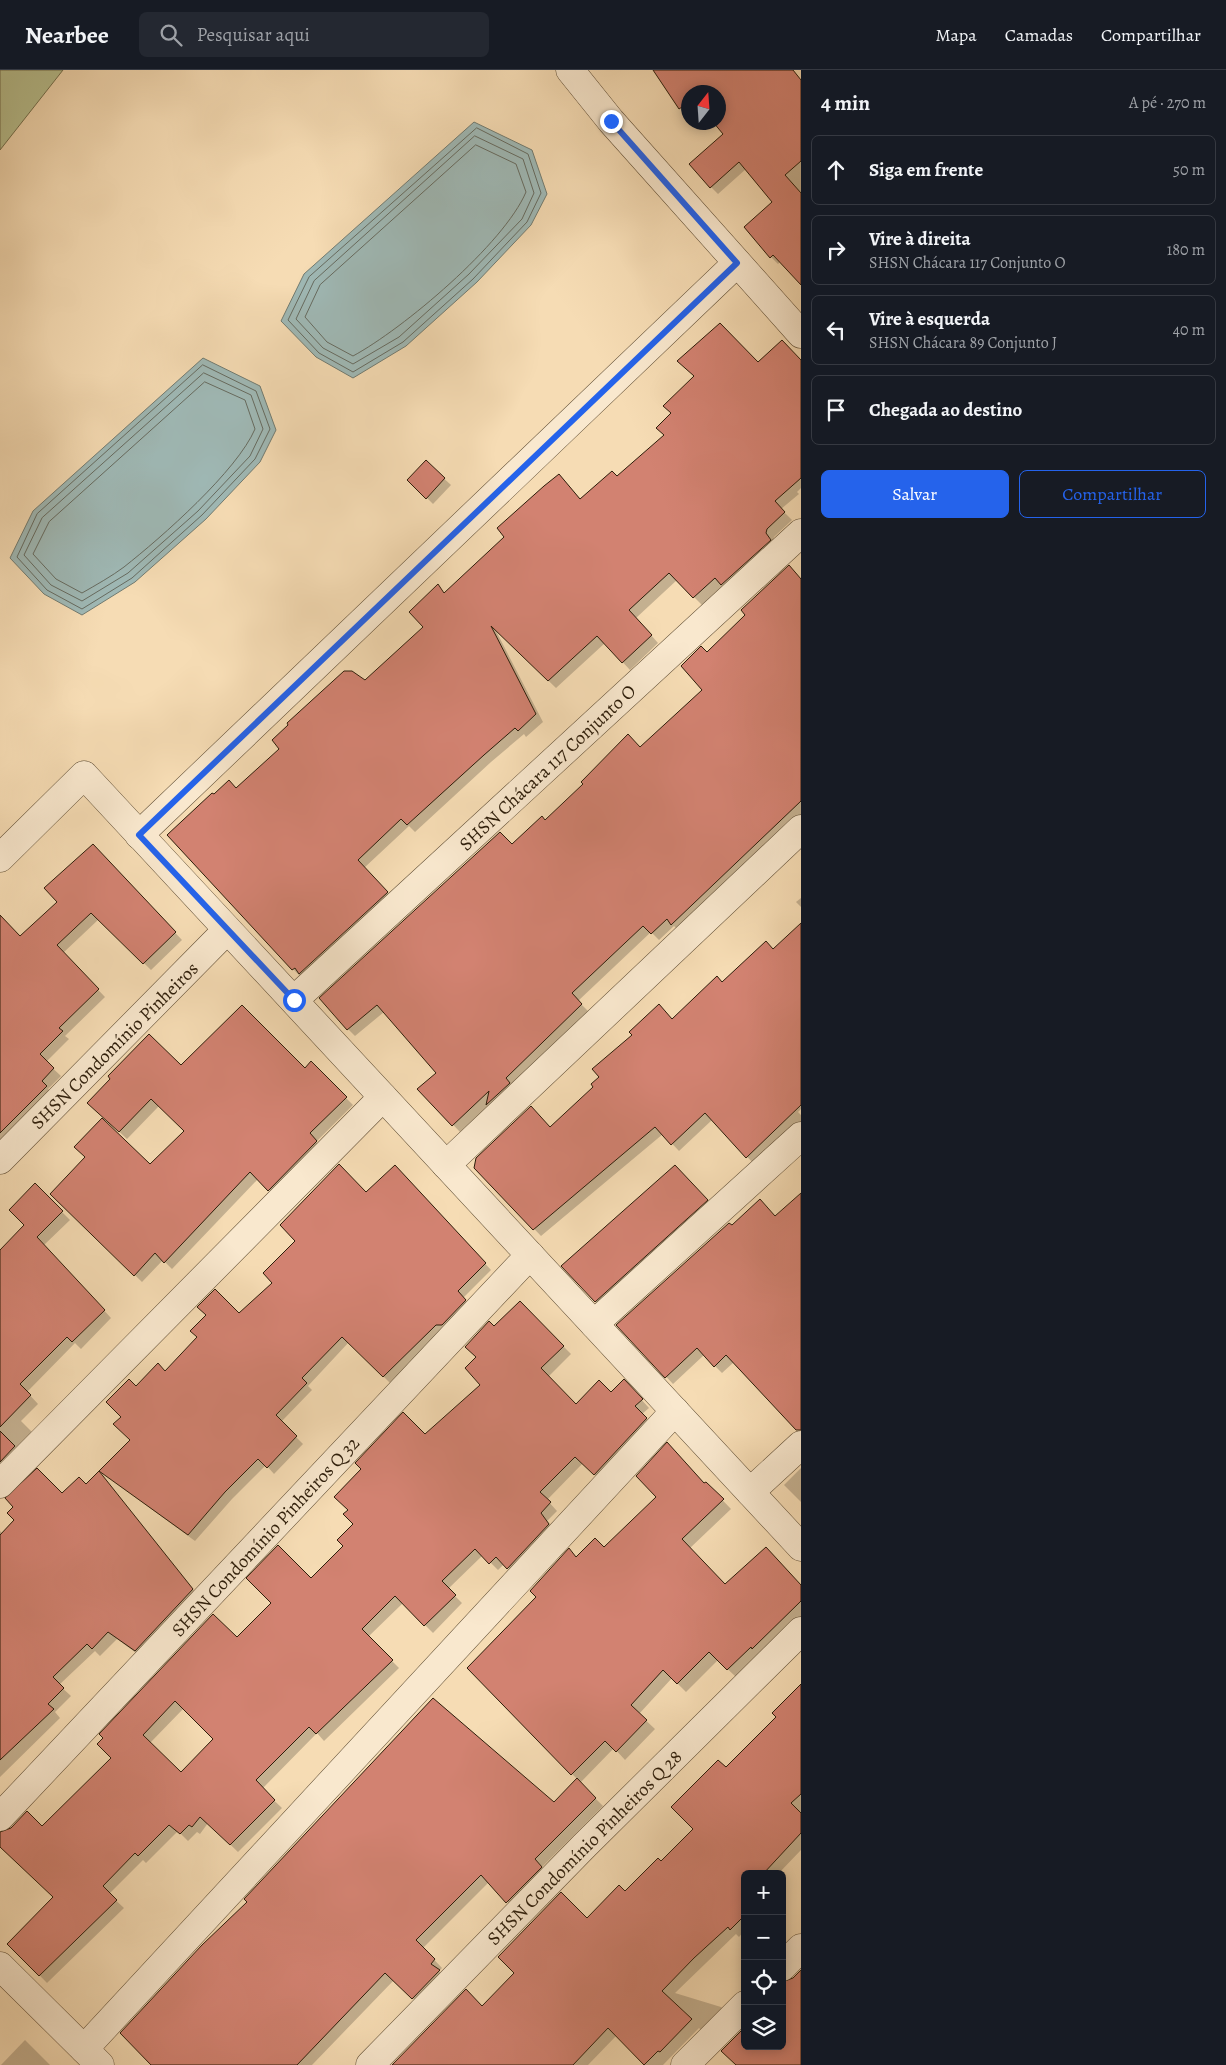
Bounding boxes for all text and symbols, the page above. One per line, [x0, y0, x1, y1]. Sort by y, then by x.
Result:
search box [139, 12, 489, 57]
text: Nearbee [25, 19, 109, 51]
icon: search [157, 21, 185, 49]
text: Pesquisar aqui [197, 22, 310, 48]
text: Mapa [935, 23, 977, 47]
text: Camadas [1005, 23, 1073, 47]
text: Compartilhar [1101, 23, 1201, 47]
north arrow [681, 85, 726, 130]
text: 4 min [821, 89, 870, 117]
text: A pé · 270 m [1129, 92, 1206, 114]
route end [600, 110, 623, 133]
icon: ahead [822, 156, 850, 184]
text: Siga em frente [869, 157, 983, 183]
text: 50 m [1173, 159, 1205, 181]
text: Vire à direita [869, 226, 971, 252]
icon: right [822, 236, 850, 264]
text: 180 m [1167, 239, 1205, 261]
text: SHSN Chácara 117 Conjunto O [869, 252, 1066, 274]
text: Vire à esquerda [869, 306, 990, 332]
icon: left [822, 316, 850, 344]
text: 40 m [1173, 319, 1205, 341]
text: SHSN Chácara 89 Conjunto J [869, 332, 1057, 354]
icon: arrive [822, 396, 850, 424]
text: Chegada ao destino [869, 397, 1022, 423]
button: Salvar [821, 470, 1009, 518]
button: Compartilhar [1019, 470, 1206, 518]
street label: SHSN Chácara 117 Conjunto O [453, 679, 642, 857]
street label: SHSN Condomínio Pinheiros [25, 956, 204, 1135]
route start [283, 989, 306, 1012]
street label: SHSN Condomínio Pinheiros Q 32 [166, 1431, 366, 1642]
street label: SHSN Condomínio Pinheiros Q 28 [481, 1744, 688, 1951]
map controls [741, 1870, 786, 2050]
button: + [741, 1870, 786, 1915]
button: − [741, 1915, 786, 1960]
button: locate [741, 1960, 786, 2005]
button: layers [741, 2005, 786, 2050]

